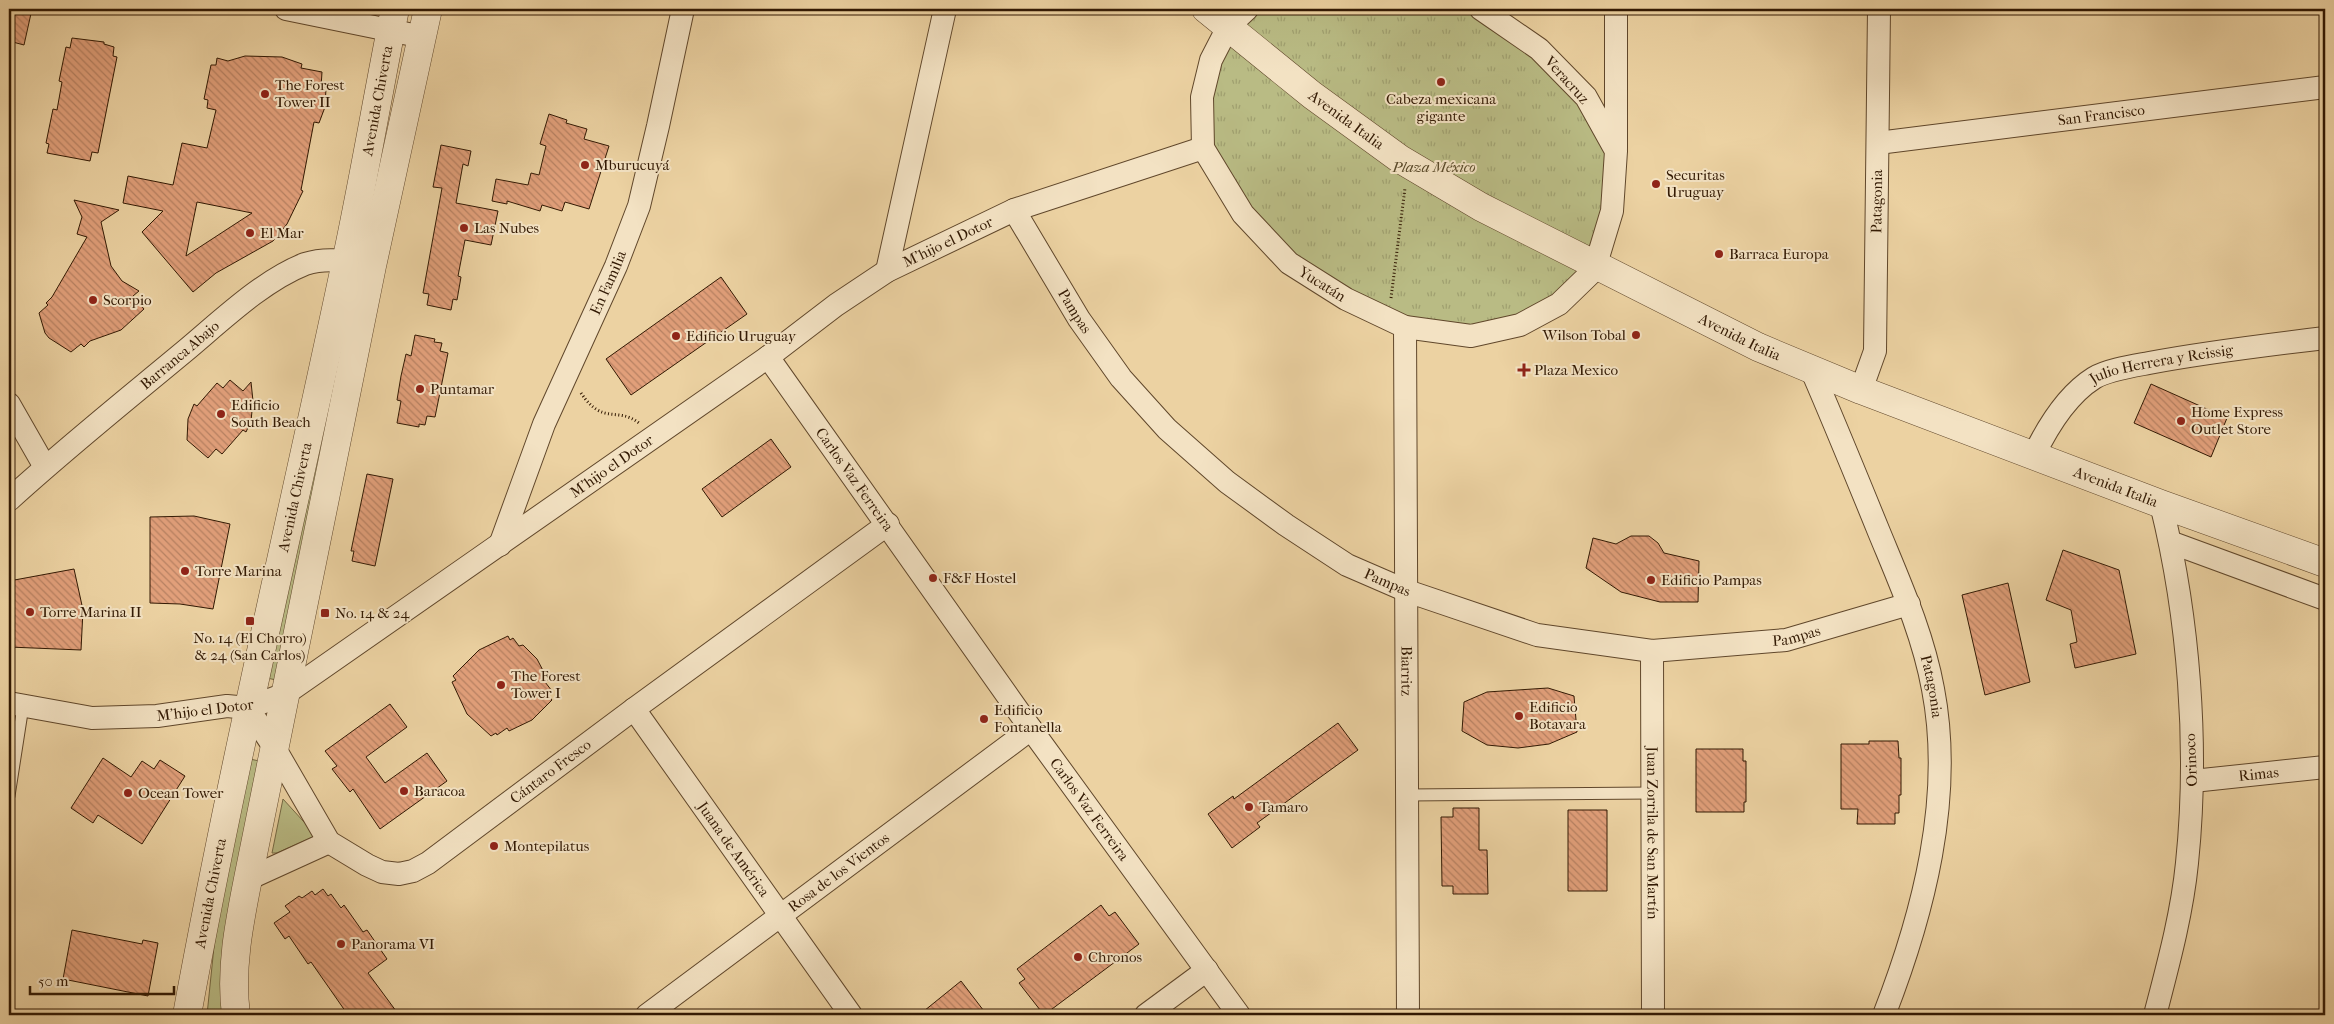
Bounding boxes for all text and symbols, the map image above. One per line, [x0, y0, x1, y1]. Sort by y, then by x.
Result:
street label: Avenida Chiverta [358, 43, 397, 158]
street label: Veracruz [1540, 52, 1593, 108]
place label: The Forest Tower II [275, 76, 345, 111]
marker: Cabeza mexicana gigante [1435, 76, 1447, 88]
street label: Avenida Italia [1304, 86, 1388, 154]
marker: The Forest Tower II [259, 88, 271, 100]
place label: Cabeza mexicana gigante [1386, 90, 1497, 125]
street label: San Francisco [2057, 101, 2146, 129]
place label: Mburucuyá [595, 156, 671, 174]
park label: Plaza México [1391, 158, 1476, 176]
marker: Mburucuyá [579, 159, 591, 171]
place label: Securitas Uruguay [1666, 166, 1725, 201]
street label: Patagonia [1867, 168, 1886, 233]
marker: Securitas Uruguay [1650, 178, 1662, 190]
street label: M'hijo el Dotor [900, 212, 996, 271]
place label: Las Nubes [474, 219, 540, 237]
marker: Las Nubes [458, 222, 470, 234]
place label: El Mar [260, 224, 304, 242]
marker: El Mar [244, 227, 256, 239]
place label: Barraca Europa [1729, 245, 1830, 263]
street label: En Familia [586, 247, 630, 318]
marker: Barraca Europa [1713, 248, 1725, 260]
street label: Yucatán [1294, 262, 1349, 306]
street label: Pampas [1054, 286, 1096, 337]
place label: Scorpio [103, 291, 152, 309]
marker: Scorpio [87, 294, 99, 306]
street label: Avenida Italia [1695, 309, 1784, 365]
street label: Barranca Abajo [137, 316, 223, 393]
place label: Wilson Tobal [1542, 326, 1626, 344]
place label: Edificio Uruguay [686, 327, 797, 345]
marker: Wilson Tobal [1630, 329, 1642, 341]
marker: Edificio Uruguay [670, 330, 682, 342]
street label: Julio Herrera y Reissig [2085, 340, 2235, 388]
place label: Plaza Mexico [1534, 361, 1619, 379]
marker: Plaza Mexico [1518, 364, 1530, 376]
place label: Puntamar [430, 380, 495, 398]
marker: Puntamar [414, 383, 426, 395]
place label: Edificio South Beach [231, 396, 311, 431]
place label: Home Express Outlet Store [2191, 403, 2284, 438]
marker: Edificio South Beach [215, 408, 227, 420]
marker: Home Express Outlet Store [2175, 415, 2187, 427]
street label: Carlos Vaz Ferreira [812, 424, 898, 536]
street label: M'hijo el Dotor [566, 430, 657, 501]
street label: Avenida Chiverta [274, 440, 316, 555]
street label: Avenida Italia [2070, 462, 2162, 511]
place label: Torre Marina [195, 562, 283, 580]
street label: Pampas [1361, 564, 1413, 601]
marker: Torre Marina [179, 565, 191, 577]
place label: F&F Hostel [943, 569, 1016, 587]
place label: Edificio Pampas [1661, 571, 1762, 589]
marker: F&F Hostel [927, 572, 939, 584]
marker: Edificio Pampas [1645, 574, 1657, 586]
place label: Torre Marina II [40, 603, 142, 621]
place label: No. 14 & 24 [335, 604, 410, 622]
marker: Torre Marina II [24, 606, 36, 618]
marker: No. 14 & 24 [319, 607, 331, 619]
marker: No. 14 (El Chorro) & 24 (San Carlos) [244, 615, 256, 627]
street label: Pampas [1772, 621, 1823, 650]
place label: No. 14 (El Chorro) & 24 (San Carlos) [193, 629, 307, 664]
street label: Biarritz [1397, 646, 1416, 697]
street label: Patagonia [1917, 653, 1946, 720]
place label: The Forest Tower I [511, 667, 581, 702]
marker: The Forest Tower I [495, 679, 507, 691]
street label: M'hijo el Dotor [155, 695, 255, 725]
place label: Edificio Botavara [1529, 698, 1587, 733]
place label: Edificio Fontanella [994, 701, 1063, 736]
marker: Edificio Botavara [1513, 710, 1525, 722]
marker: Edificio Fontanella [978, 713, 990, 725]
street label: Orinoco [2181, 733, 2201, 787]
street label: Cántaro Fresco [506, 735, 595, 808]
street label: Juan Zorrila de San Martín [1643, 745, 1662, 920]
street label: Carlos Vaz Ferreira [1046, 755, 1133, 865]
street label: Rimas [2238, 763, 2280, 785]
place label: Baracoa [414, 782, 466, 800]
place label: Ocean Tower [138, 784, 224, 802]
marker: Baracoa [398, 785, 410, 797]
marker: Ocean Tower [122, 787, 134, 799]
street label: Juana de América [693, 797, 774, 901]
place label: Tamaro [1259, 798, 1308, 816]
marker: Tamaro [1243, 801, 1255, 813]
street label: Rosa de los Vientos [784, 828, 893, 916]
street label: Avenida Chiverta [191, 836, 230, 951]
place label: Montepilatus [504, 837, 590, 855]
marker: Montepilatus [488, 840, 500, 852]
place label: Panorama VI [351, 935, 435, 953]
marker: Panorama VI [335, 938, 347, 950]
place label: Chronos [1088, 948, 1143, 966]
marker: Chronos [1072, 951, 1084, 963]
scale bar [30, 964, 174, 996]
text: 50 m [38, 972, 69, 990]

